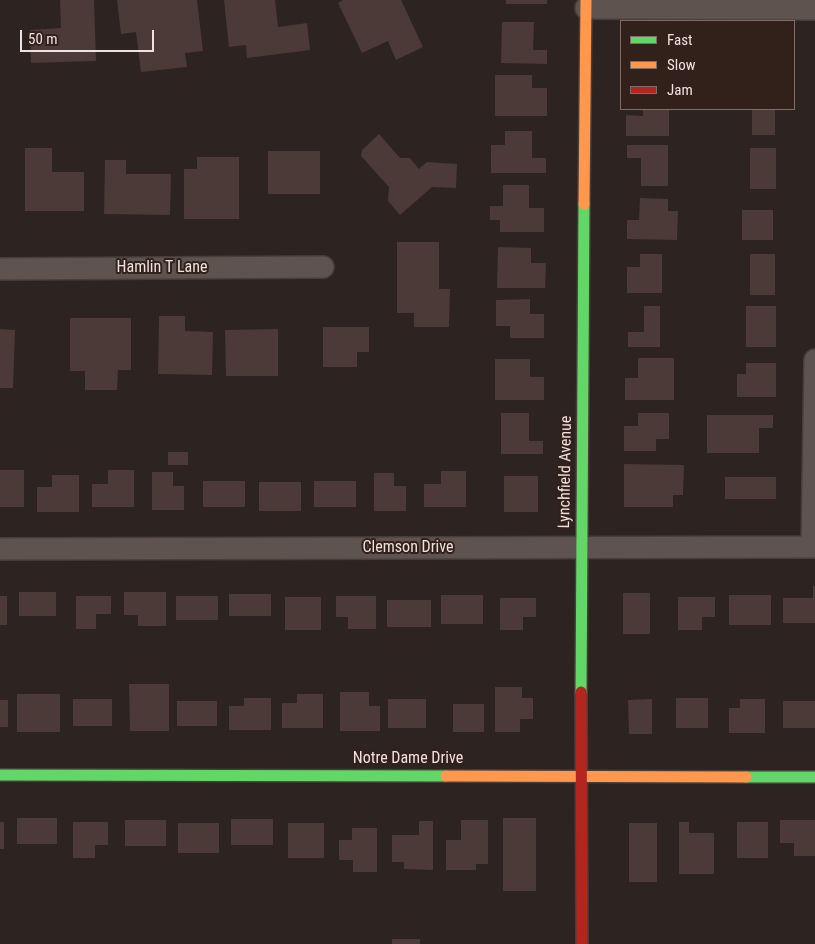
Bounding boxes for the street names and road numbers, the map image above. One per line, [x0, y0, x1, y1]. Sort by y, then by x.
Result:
street label: Hamlin T Lane [117, 258, 207, 278]
street label: Lynchfield Avenue [555, 415, 577, 529]
street label: Clemson Drive [363, 538, 453, 558]
street label: Notre Dame Drive [353, 749, 463, 769]

